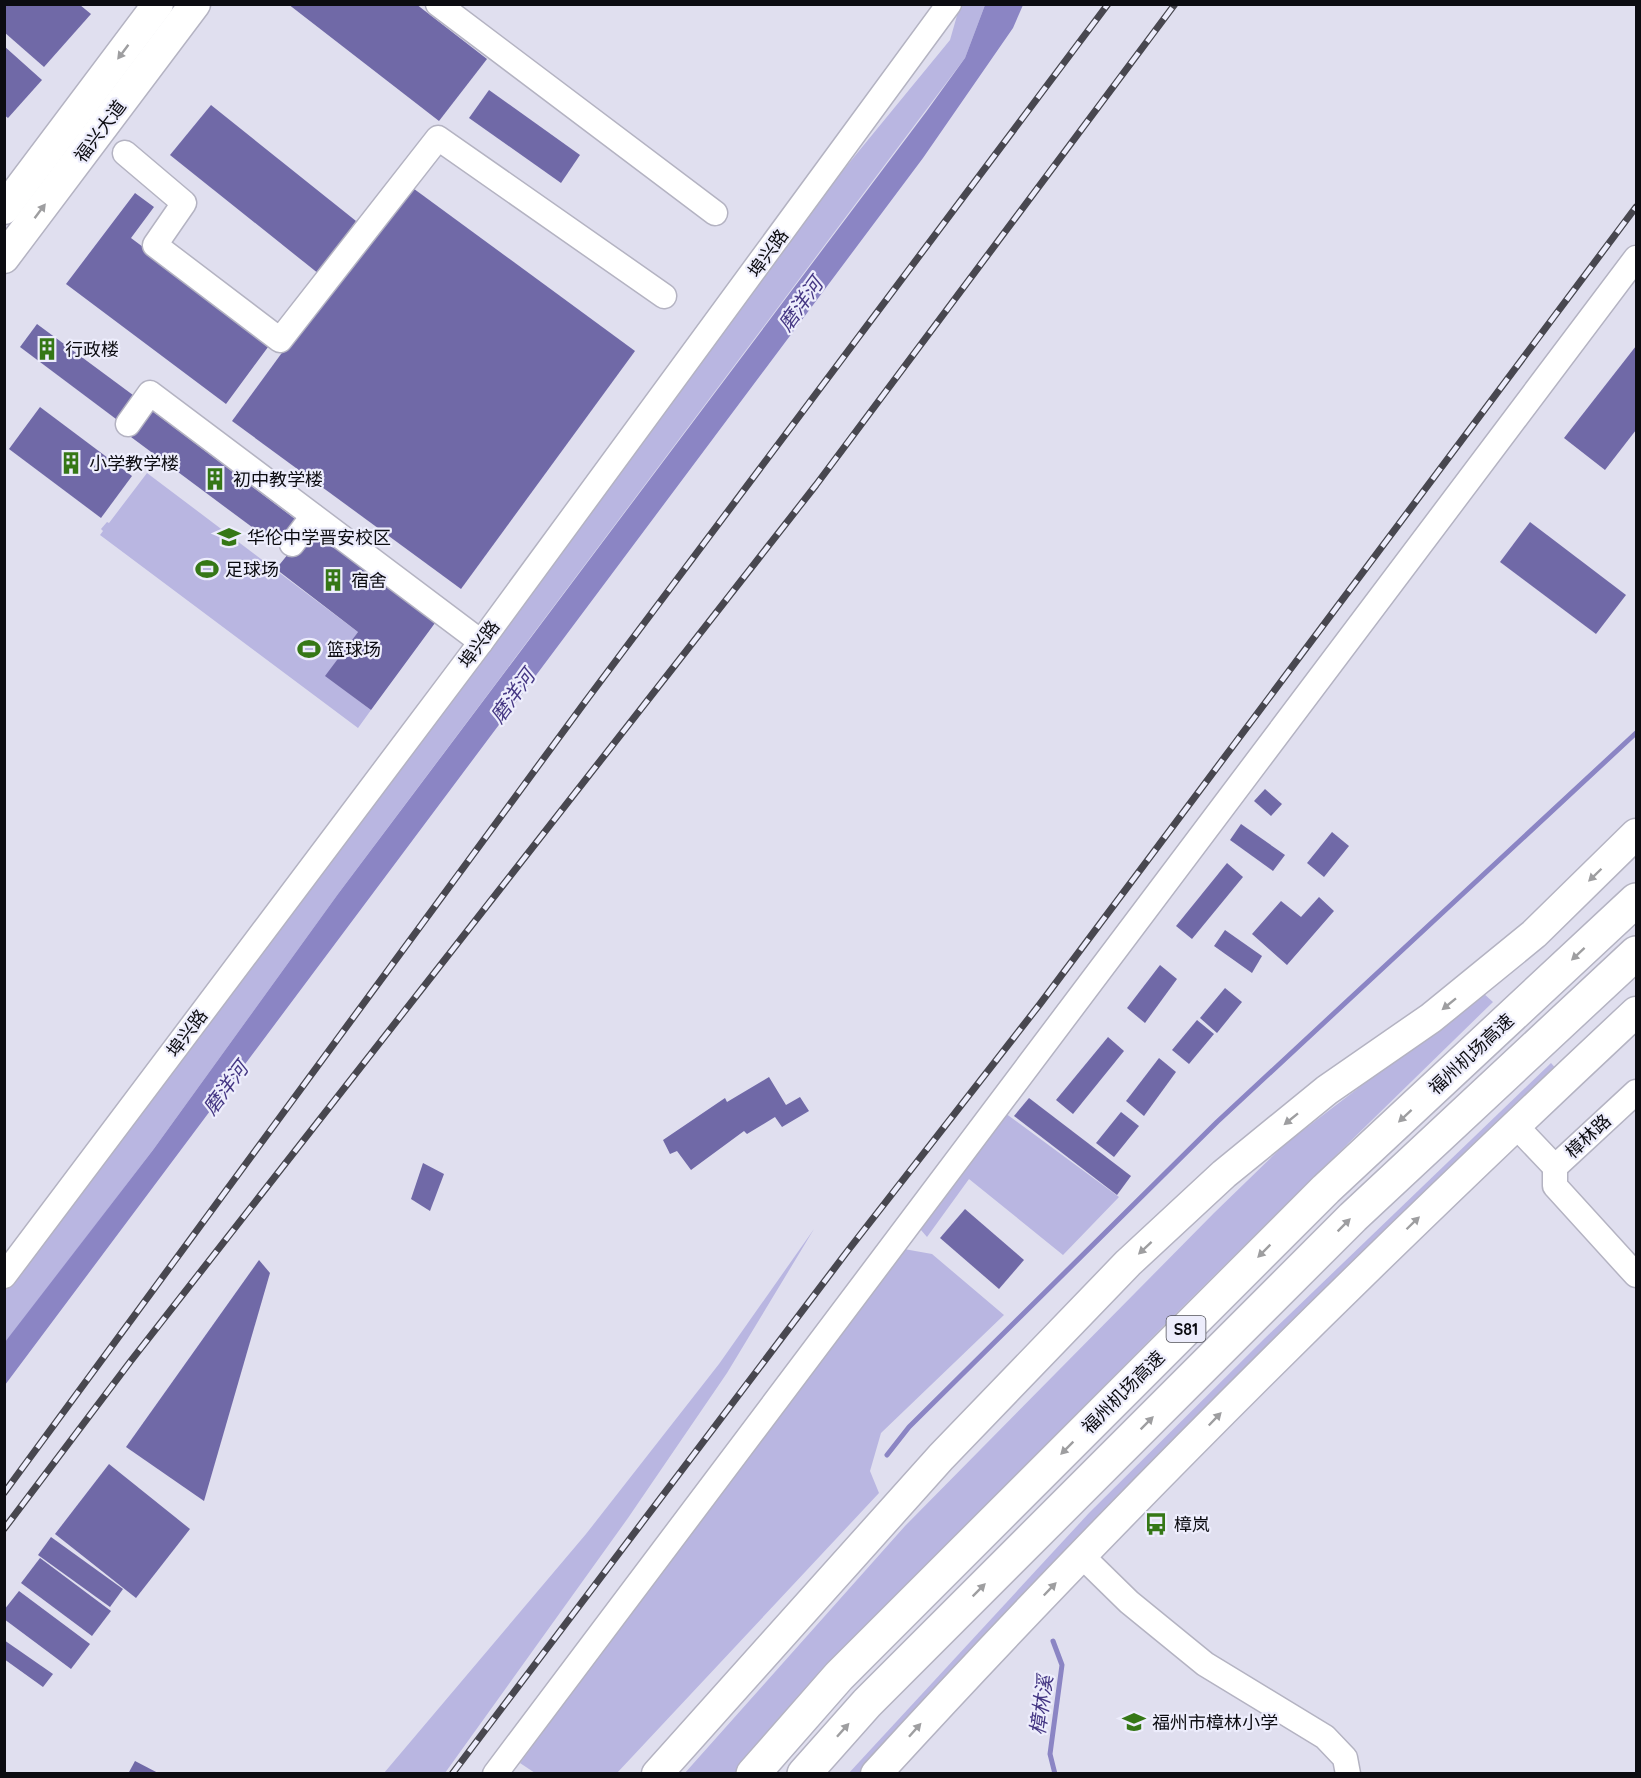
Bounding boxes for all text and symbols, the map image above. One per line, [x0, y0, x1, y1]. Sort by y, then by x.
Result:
one-way arrow [117, 43, 129, 59]
street label: 福兴大道 [69, 95, 131, 167]
one-way arrow [33, 203, 45, 218]
street label: 埠兴路 [743, 224, 793, 282]
water label: 磨洋河 [772, 269, 830, 336]
building icon: 行政楼 [34, 336, 60, 362]
place label: 行政楼 [65, 338, 119, 361]
building icon: 小学教学楼 [58, 450, 84, 476]
place label: 小学教学楼 [89, 452, 179, 475]
building icon: 初中教学楼 [202, 466, 228, 492]
place label: 初中教学楼 [233, 468, 323, 491]
school or university icon: 华伦中学晋安校区 [216, 524, 242, 550]
place label: 华伦中学晋安校区 [247, 526, 391, 549]
sports icon: 足球场 [194, 556, 220, 582]
place label: 足球场 [225, 558, 279, 581]
building icon: 宿舍 [320, 567, 346, 593]
place label: 宿舍 [351, 569, 387, 592]
street label: 埠兴路 [454, 616, 504, 672]
sports icon: 篮球场 [296, 636, 322, 662]
place label: 篮球场 [327, 638, 381, 661]
water label: 磨洋河 [484, 661, 542, 728]
one-way arrow [1587, 868, 1602, 882]
one-way arrow [1572, 947, 1586, 961]
one-way arrow [1442, 997, 1457, 1010]
street label: 埠兴路 [162, 1005, 212, 1061]
street label: 福州机场高速 [1424, 1009, 1518, 1099]
water label: 磨洋河 [197, 1053, 255, 1119]
one-way arrow [1397, 1109, 1412, 1123]
street label: 樟林路 [1560, 1109, 1616, 1163]
one-way arrow [1284, 1112, 1299, 1125]
one-way arrow [1406, 1216, 1421, 1230]
one-way arrow [1337, 1218, 1351, 1233]
one-way arrow [1138, 1240, 1152, 1254]
one-way arrow [1258, 1243, 1272, 1257]
road number: S81 [1166, 1316, 1206, 1342]
street label: 福州机场高速 [1077, 1346, 1169, 1438]
one-way arrow [1208, 1412, 1222, 1427]
one-way arrow [1139, 1416, 1153, 1430]
one-way arrow [1060, 1441, 1074, 1456]
bus stop icon: 樟岚 [1143, 1511, 1169, 1537]
place label: 樟岚 [1174, 1513, 1210, 1536]
one-way arrow [1043, 1582, 1057, 1597]
one-way arrow [972, 1584, 986, 1598]
water label: 樟林溪 [1024, 1672, 1058, 1736]
school or university icon: 福州市樟林小学 [1121, 1709, 1147, 1735]
place label: 福州市樟林小学 [1152, 1711, 1278, 1734]
one-way arrow [836, 1723, 849, 1738]
one-way arrow [908, 1723, 922, 1738]

